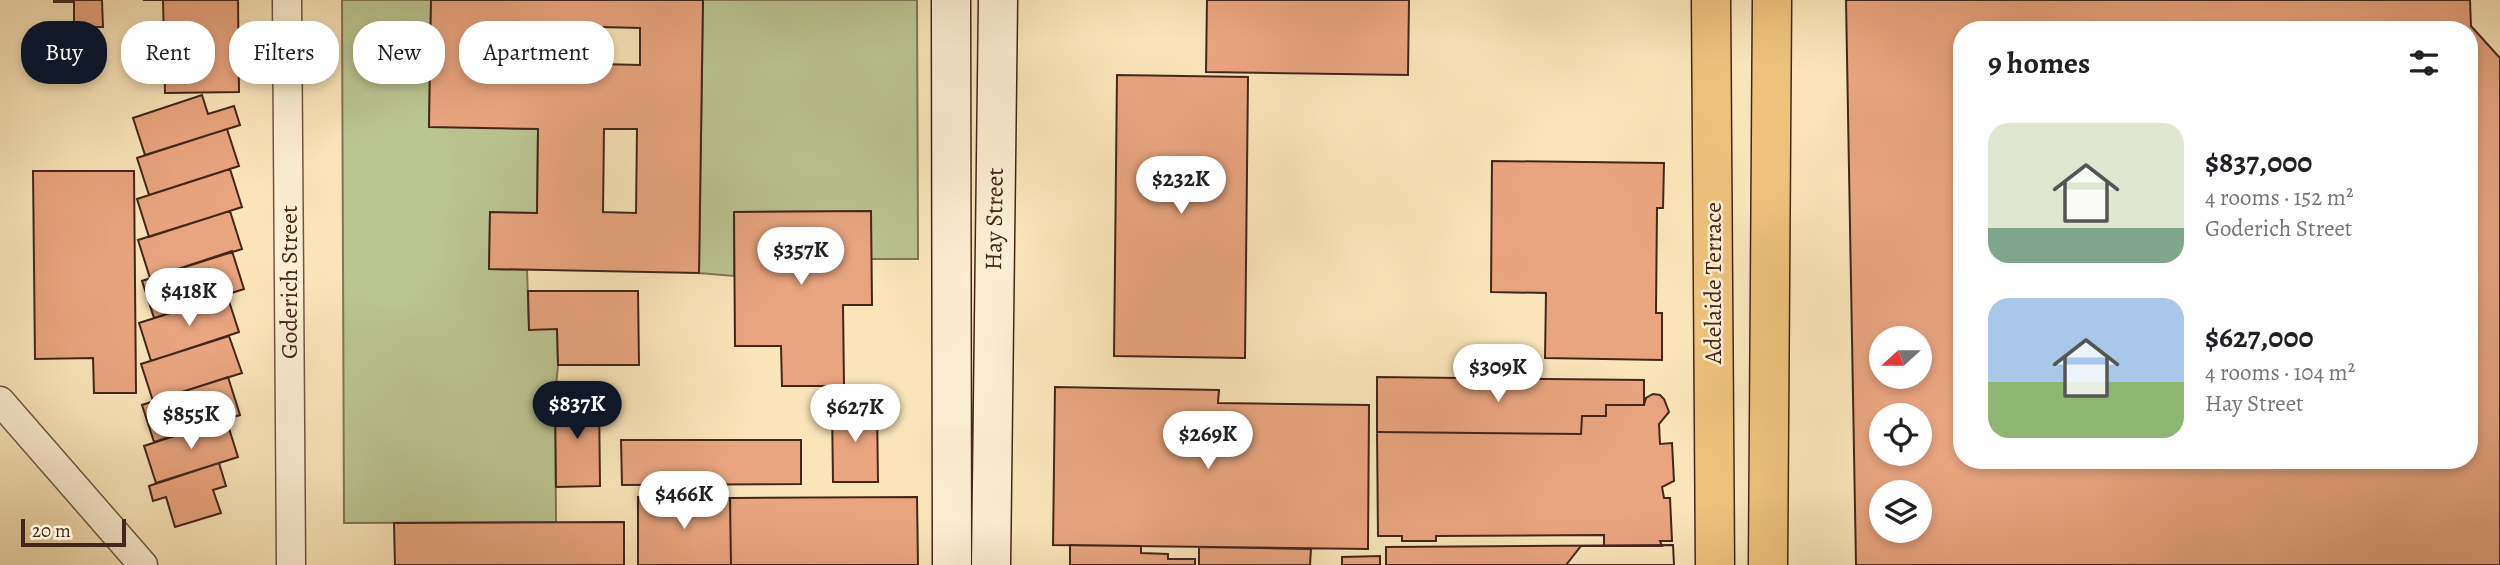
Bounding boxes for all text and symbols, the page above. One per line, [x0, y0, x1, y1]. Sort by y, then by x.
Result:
chip: Buy [21, 21, 107, 84]
chip: Rent [121, 21, 215, 84]
chip: Filters [229, 21, 339, 84]
chip: New [353, 21, 445, 84]
chip: Apartment [459, 21, 614, 84]
text: 9 homes [1988, 43, 2090, 83]
icon: filters [2405, 44, 2443, 82]
text: $837,000 [2205, 142, 2312, 182]
icon: home [2044, 151, 2128, 235]
pin: $232K [1132, 156, 1230, 216]
text: $232K [1152, 163, 1210, 194]
street label: Hay Street [977, 167, 1011, 271]
text: 4 rooms · 152 m² [2205, 182, 2353, 213]
street label: Adelaide Terrace [1697, 202, 1729, 365]
street label: Goderich Street [273, 205, 305, 359]
text: Goderich Street [2205, 213, 2352, 244]
pin: $357K [752, 228, 850, 287]
text: $357K [773, 234, 829, 265]
pin: $418K [140, 268, 238, 328]
text: $418K [161, 275, 217, 306]
text: $627,000 [2205, 317, 2314, 357]
north arrow [1869, 326, 1932, 388]
map controls [1869, 326, 1932, 543]
icon: home [2044, 326, 2128, 410]
pin: $309K [1449, 344, 1547, 404]
text: $309K [1469, 351, 1527, 382]
text: 4 rooms · 104 m² [2205, 357, 2355, 388]
pin: $837K [528, 382, 626, 441]
pin: $627K [806, 384, 904, 444]
text: $837K [549, 388, 605, 419]
text: Hay Street [2205, 388, 2304, 419]
text: $627K [826, 391, 884, 422]
pin: $855K [142, 392, 240, 451]
text: $855K [163, 398, 219, 429]
button: locate [1869, 403, 1932, 466]
pin: $269K [1159, 412, 1257, 471]
text: $269K [1179, 418, 1237, 449]
pin: $466K [635, 472, 733, 531]
text: $466K [655, 478, 713, 509]
button: layers [1869, 480, 1932, 543]
scale bar [21, 516, 126, 548]
text: 20 m [32, 518, 71, 544]

